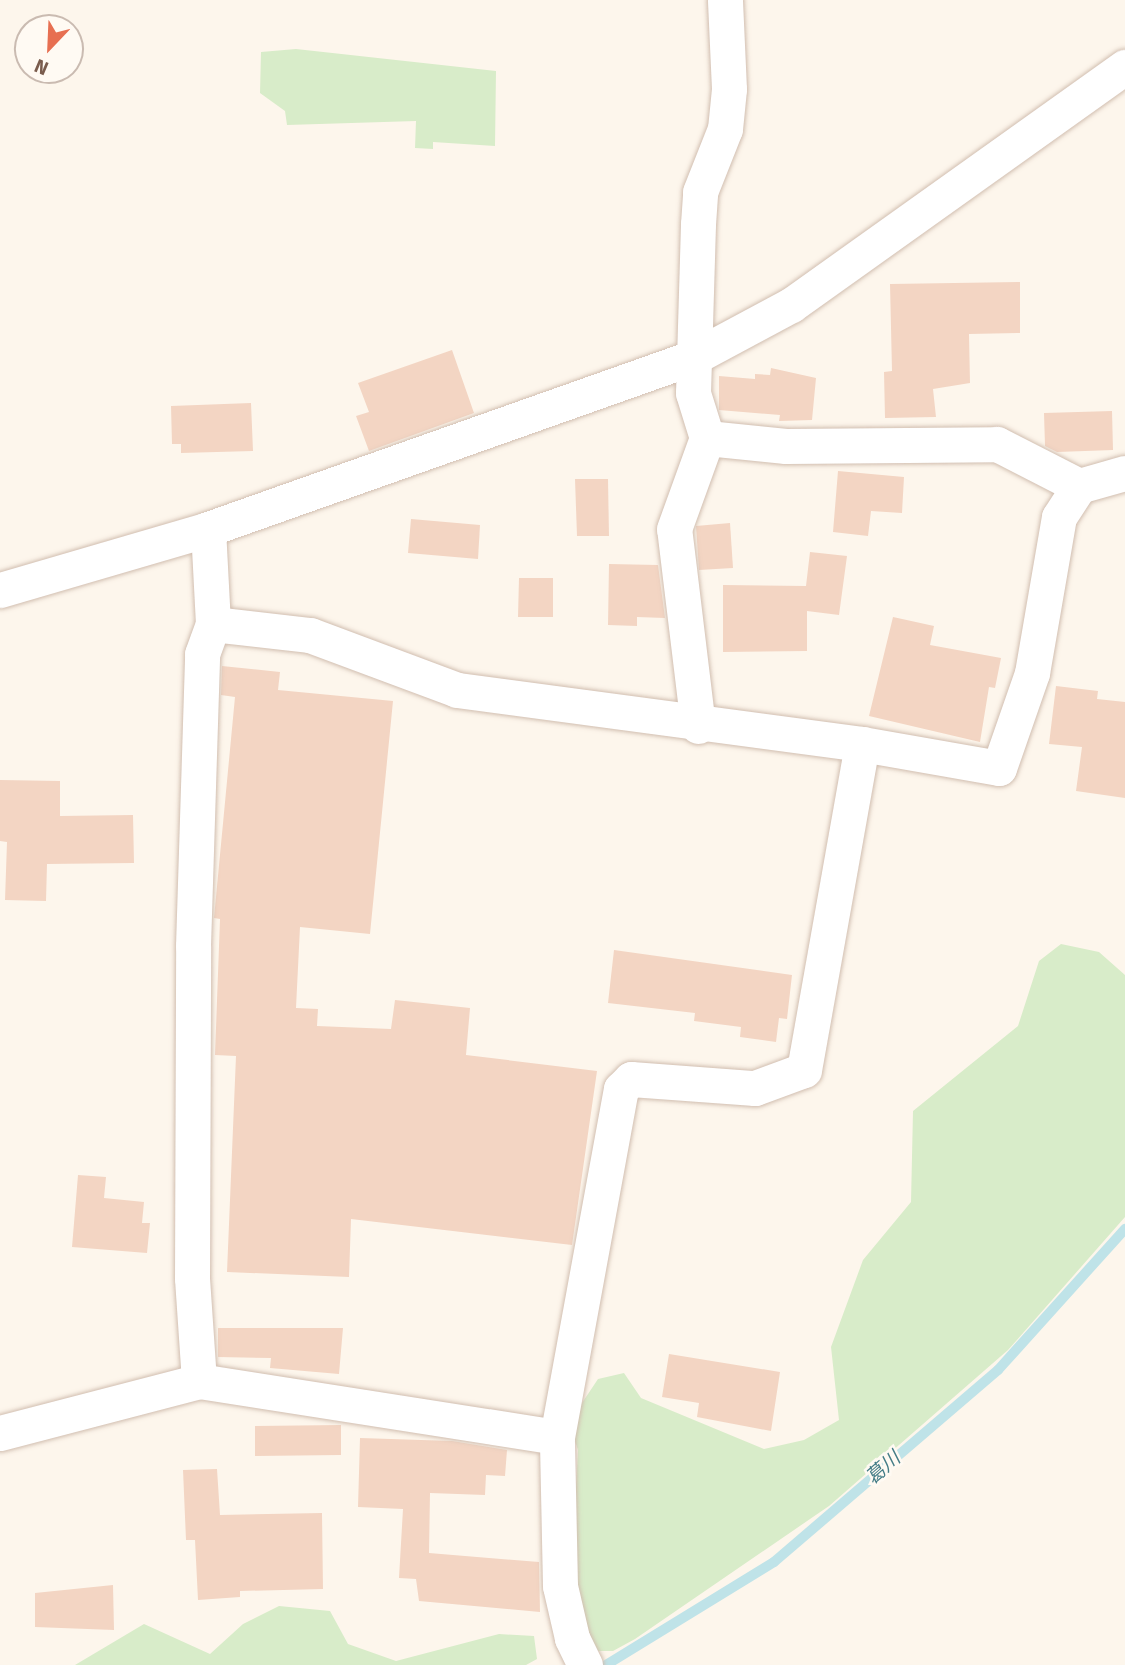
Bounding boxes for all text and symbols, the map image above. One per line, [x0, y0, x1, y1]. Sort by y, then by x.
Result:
north arrow [14, 14, 84, 84]
text: N [31, 54, 52, 80]
water label: 葛川 [861, 1447, 905, 1489]

